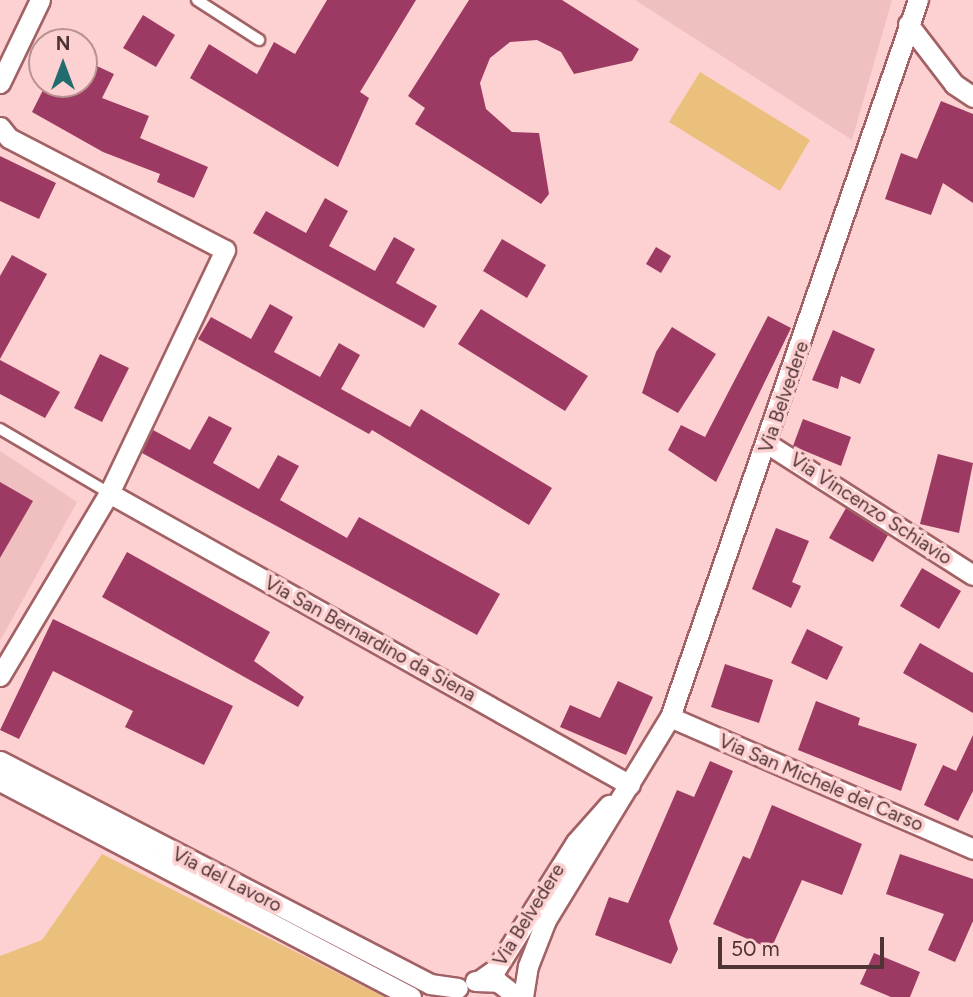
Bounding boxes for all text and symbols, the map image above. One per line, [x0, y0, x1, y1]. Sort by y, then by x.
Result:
north arrow [28, 28, 98, 98]
text: N [56, 32, 70, 55]
street label: Via Belvedere [754, 338, 814, 456]
street label: Via Vincenzo Schiavio [786, 448, 956, 570]
street label: Via San Bernardino da Siena [260, 571, 480, 707]
street label: Via San Michele del Carso [715, 730, 927, 836]
street label: Via del Lavoro [168, 843, 286, 917]
street label: Via Belvedere [488, 860, 570, 970]
scale bar [721, 923, 887, 967]
text: 50 m [731, 936, 780, 961]

